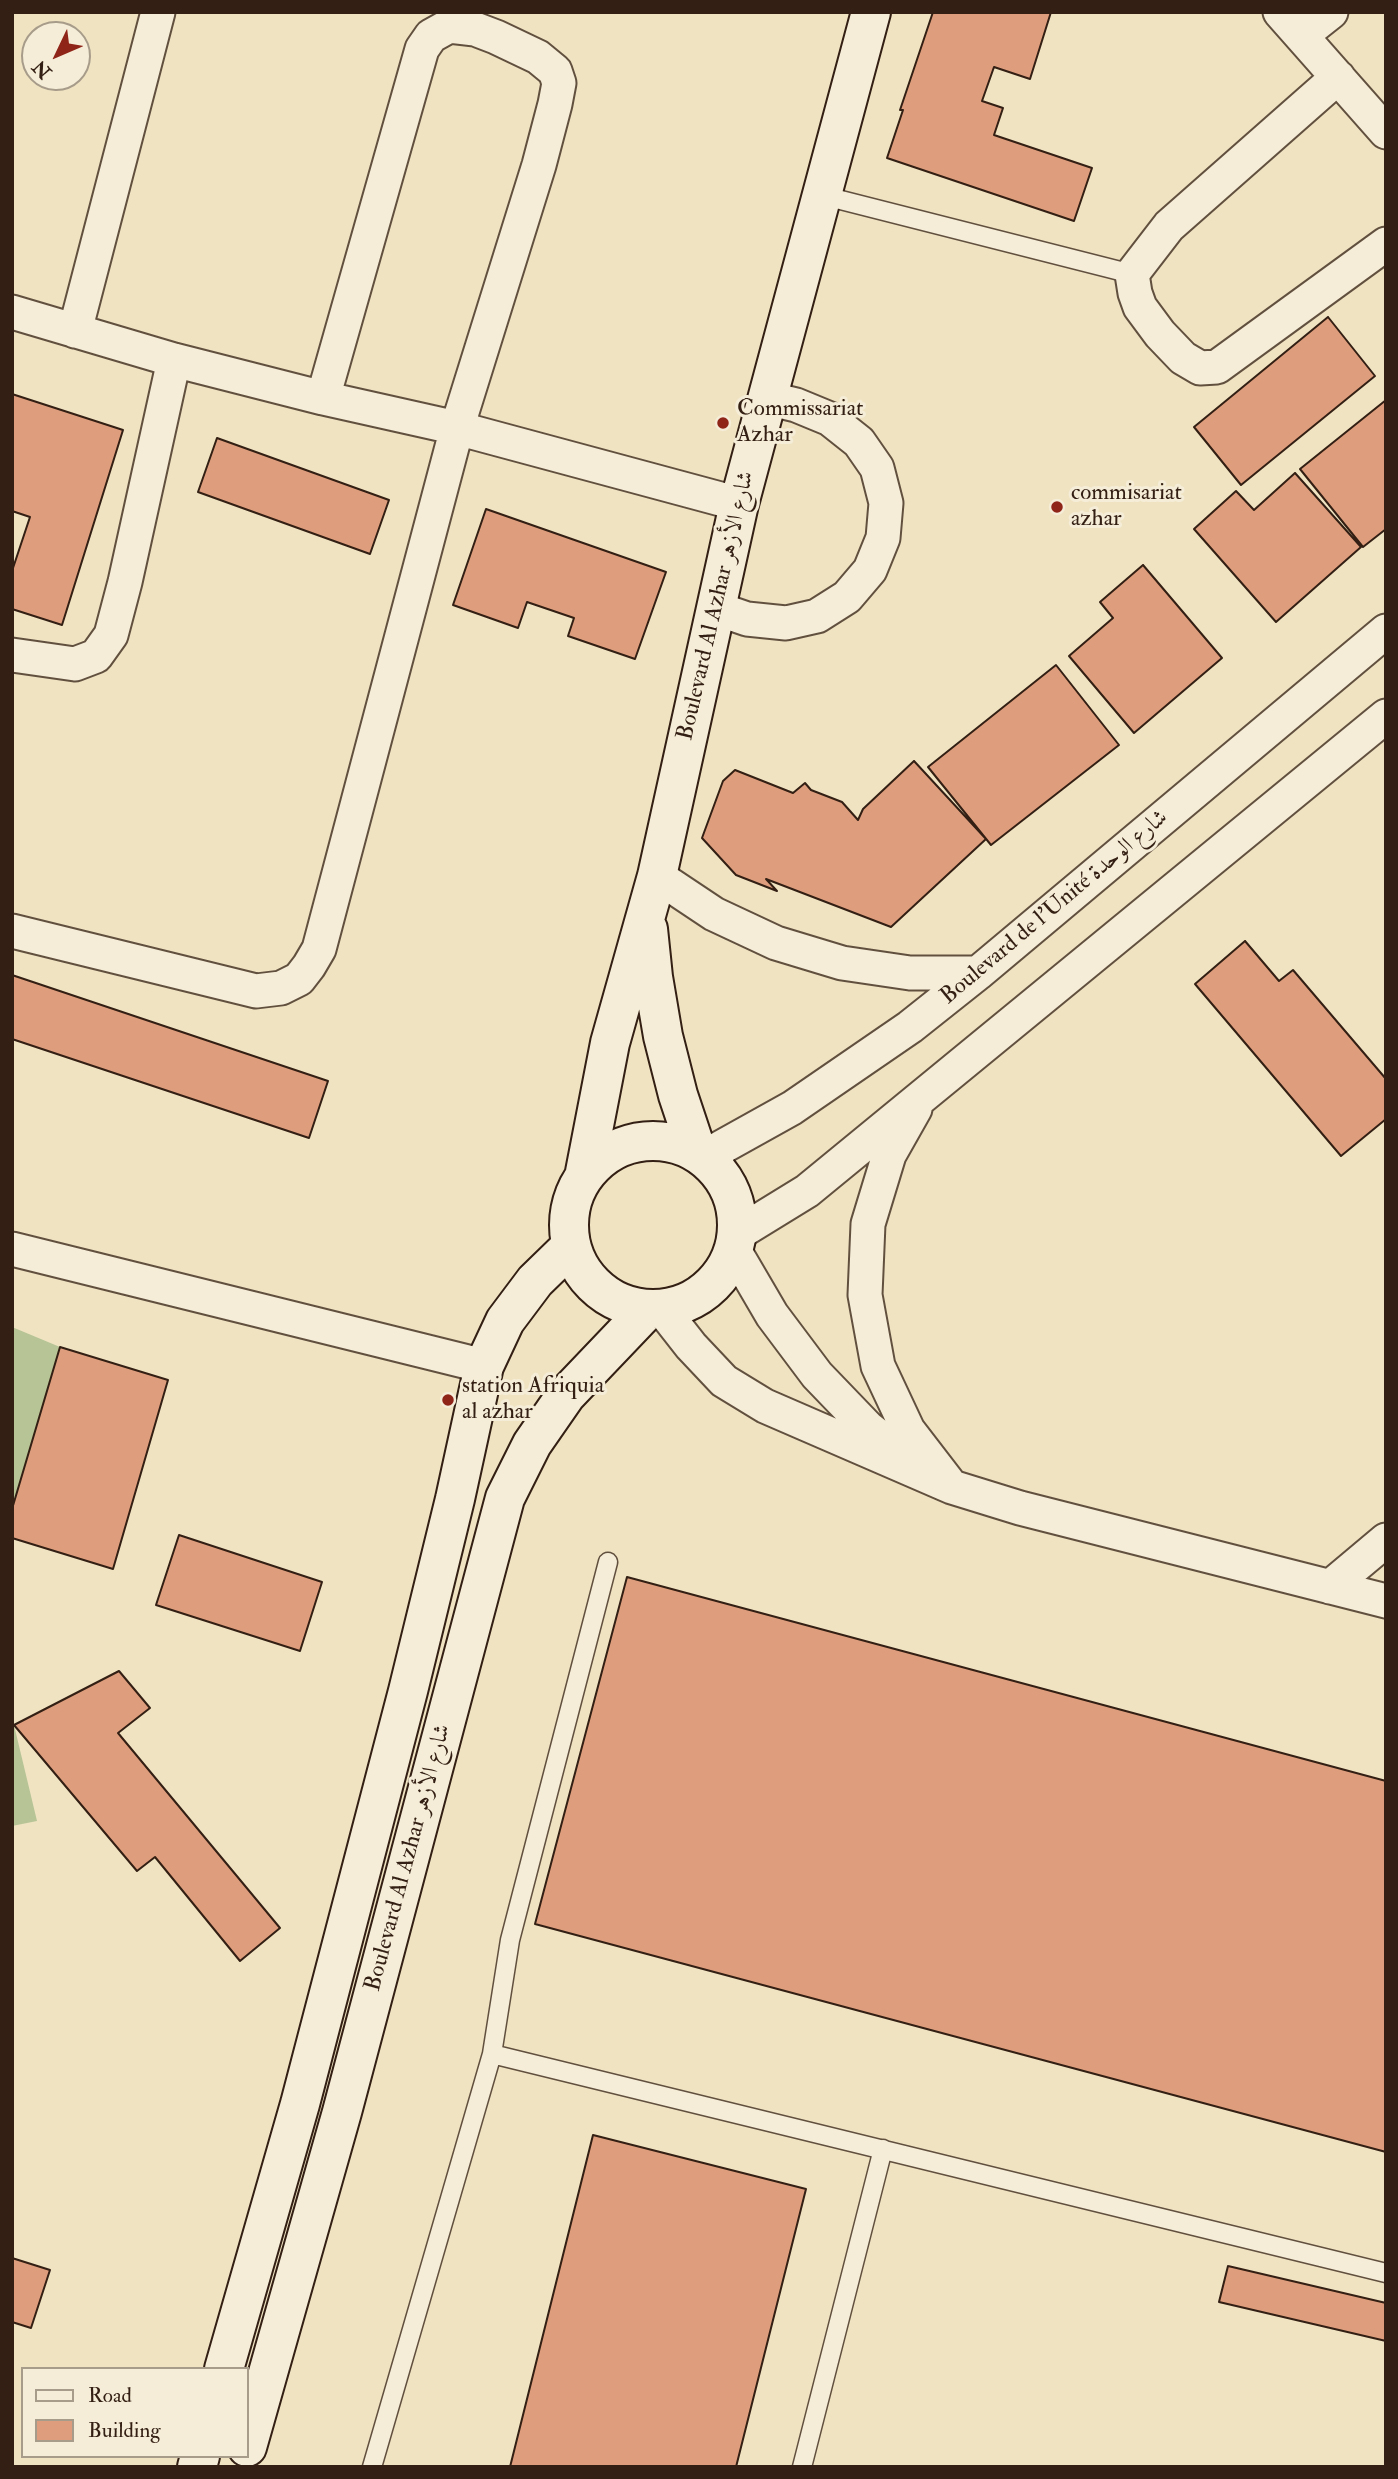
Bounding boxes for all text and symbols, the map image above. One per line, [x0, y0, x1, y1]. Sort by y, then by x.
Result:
north arrow [21, 21, 91, 91]
text: N [28, 55, 57, 84]
place label: Commissariat Azhar [737, 396, 864, 450]
marker: Commissariat Azhar [715, 415, 731, 431]
street label: Boulevard Al Azhar شارع الأزهر [673, 469, 761, 743]
place label: commisariat azhar [1071, 480, 1182, 534]
marker: commisariat azhar [1049, 499, 1065, 515]
street label: Boulevard de l'Unité شارع الوحدة [936, 805, 1174, 1011]
place label: station Afriquia al azhar [462, 1373, 604, 1427]
marker: station Afriquia al azhar [440, 1392, 456, 1408]
street label: Boulevard Al Azhar شارع الأزهر [360, 1721, 458, 1995]
legend [21, 2367, 248, 2458]
text: Road [88, 2382, 132, 2409]
text: Building [88, 2417, 161, 2444]

